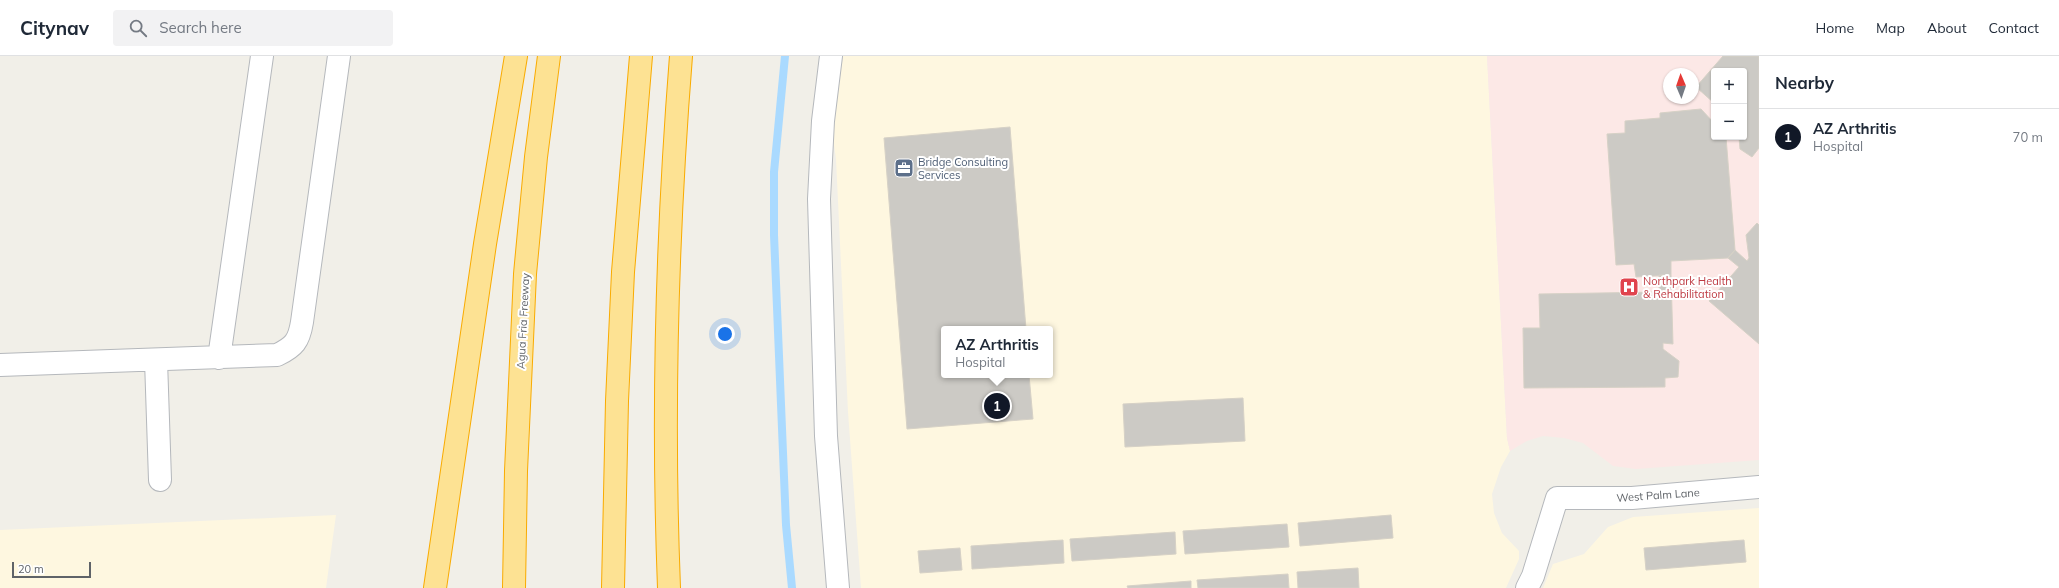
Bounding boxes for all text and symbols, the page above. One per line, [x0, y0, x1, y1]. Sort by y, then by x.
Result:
search box [113, 10, 393, 46]
text: Citynav [20, 16, 89, 40]
icon: search [127, 17, 149, 39]
text: Search here [159, 18, 242, 37]
text: Home [1815, 19, 1854, 37]
text: Map [1876, 19, 1905, 37]
text: About [1927, 19, 1967, 37]
text: Contact [1989, 19, 2039, 37]
north arrow [1663, 68, 1699, 104]
map controls [1711, 68, 1747, 140]
button: + [1711, 68, 1747, 104]
text: Nearby [1775, 72, 1834, 93]
button: − [1711, 104, 1747, 140]
text: AZ Arthritis [1813, 119, 1897, 138]
text: 1 [1784, 129, 1792, 145]
text: 70 m [2013, 129, 2043, 145]
text: Hospital [1813, 138, 1863, 154]
place label: Bridge Consulting Services [918, 155, 1008, 182]
office icon: Bridge Consulting Services [893, 157, 915, 179]
street label: Agua Fria Freeway [513, 272, 533, 369]
place label: Northpark Health & Rehabilitation [1643, 274, 1732, 301]
hospital icon: Northpark Health & Rehabilitation [1618, 276, 1640, 298]
your location [715, 324, 735, 344]
popup [941, 326, 1053, 378]
text: AZ Arthritis [955, 335, 1039, 354]
text: Hospital [955, 354, 1005, 370]
pin: 1 [984, 391, 1010, 421]
street label: West Palm Lane [1616, 485, 1700, 505]
scale bar [12, 560, 91, 579]
text: 20 m [18, 562, 44, 576]

